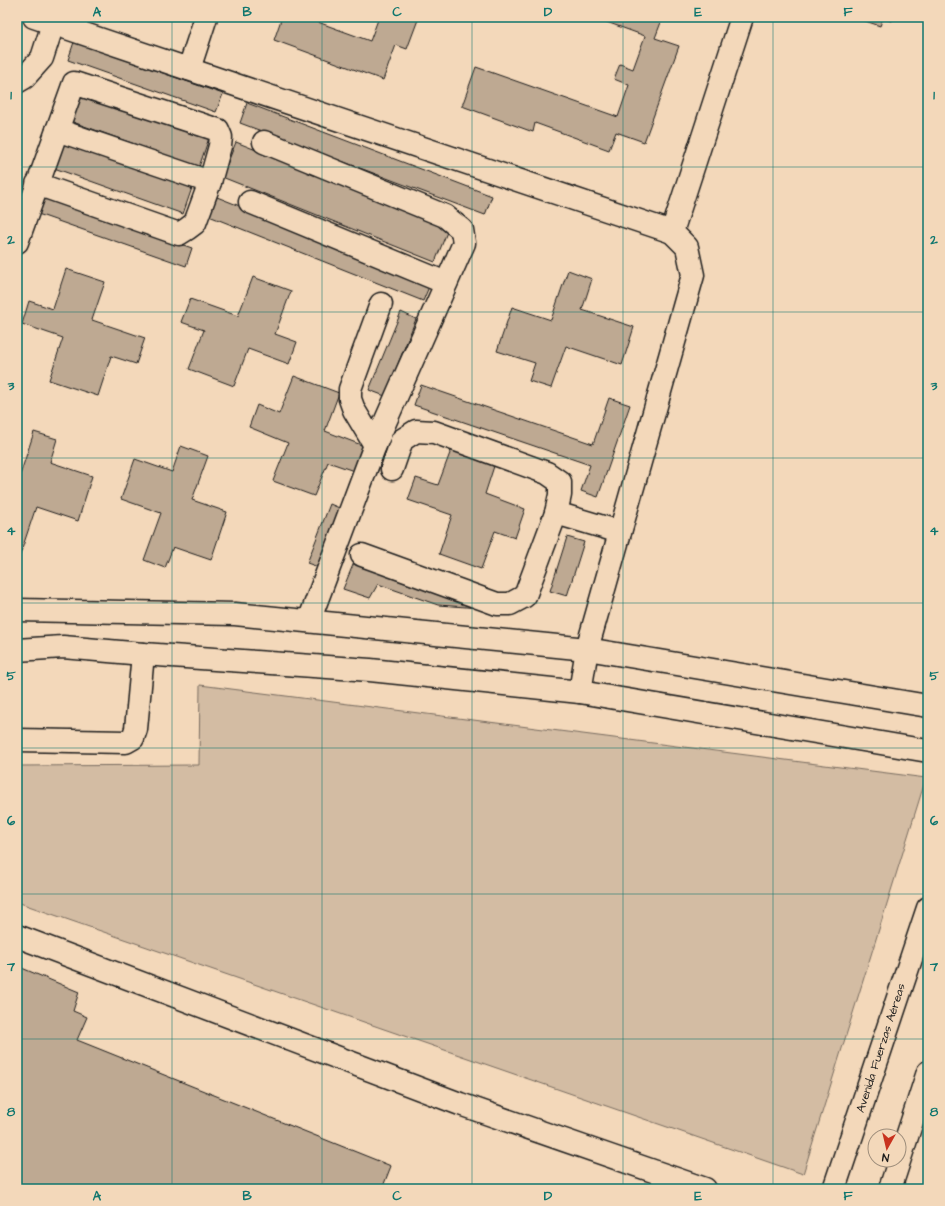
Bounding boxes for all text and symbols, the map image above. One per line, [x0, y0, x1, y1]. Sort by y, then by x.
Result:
text: A [93, 3, 102, 21]
text: B [242, 3, 252, 21]
text: C [392, 3, 402, 21]
text: D [544, 3, 553, 21]
text: E [694, 3, 702, 21]
text: F [843, 3, 853, 21]
text: 1 [10, 86, 12, 104]
text: 1 [933, 86, 935, 104]
text: 2 [6, 231, 15, 249]
text: 2 [929, 231, 938, 249]
text: 3 [7, 377, 15, 395]
text: 3 [930, 377, 938, 395]
text: 4 [7, 522, 16, 540]
text: 4 [930, 522, 939, 540]
text: 5 [6, 667, 16, 685]
text: 5 [929, 667, 939, 685]
text: 6 [7, 812, 16, 830]
text: 6 [930, 812, 939, 830]
text: 7 [6, 958, 16, 976]
text: 7 [929, 958, 939, 976]
street label: Avenida Fuerzas Aéreas [852, 981, 910, 1115]
text: 8 [7, 1103, 16, 1121]
text: 8 [930, 1103, 939, 1121]
north arrow [867, 1128, 907, 1168]
text: N [881, 1149, 890, 1165]
text: A [93, 1187, 102, 1205]
text: B [242, 1187, 252, 1205]
text: C [392, 1187, 402, 1205]
text: D [544, 1187, 553, 1205]
text: E [694, 1187, 702, 1205]
text: F [843, 1187, 853, 1205]

